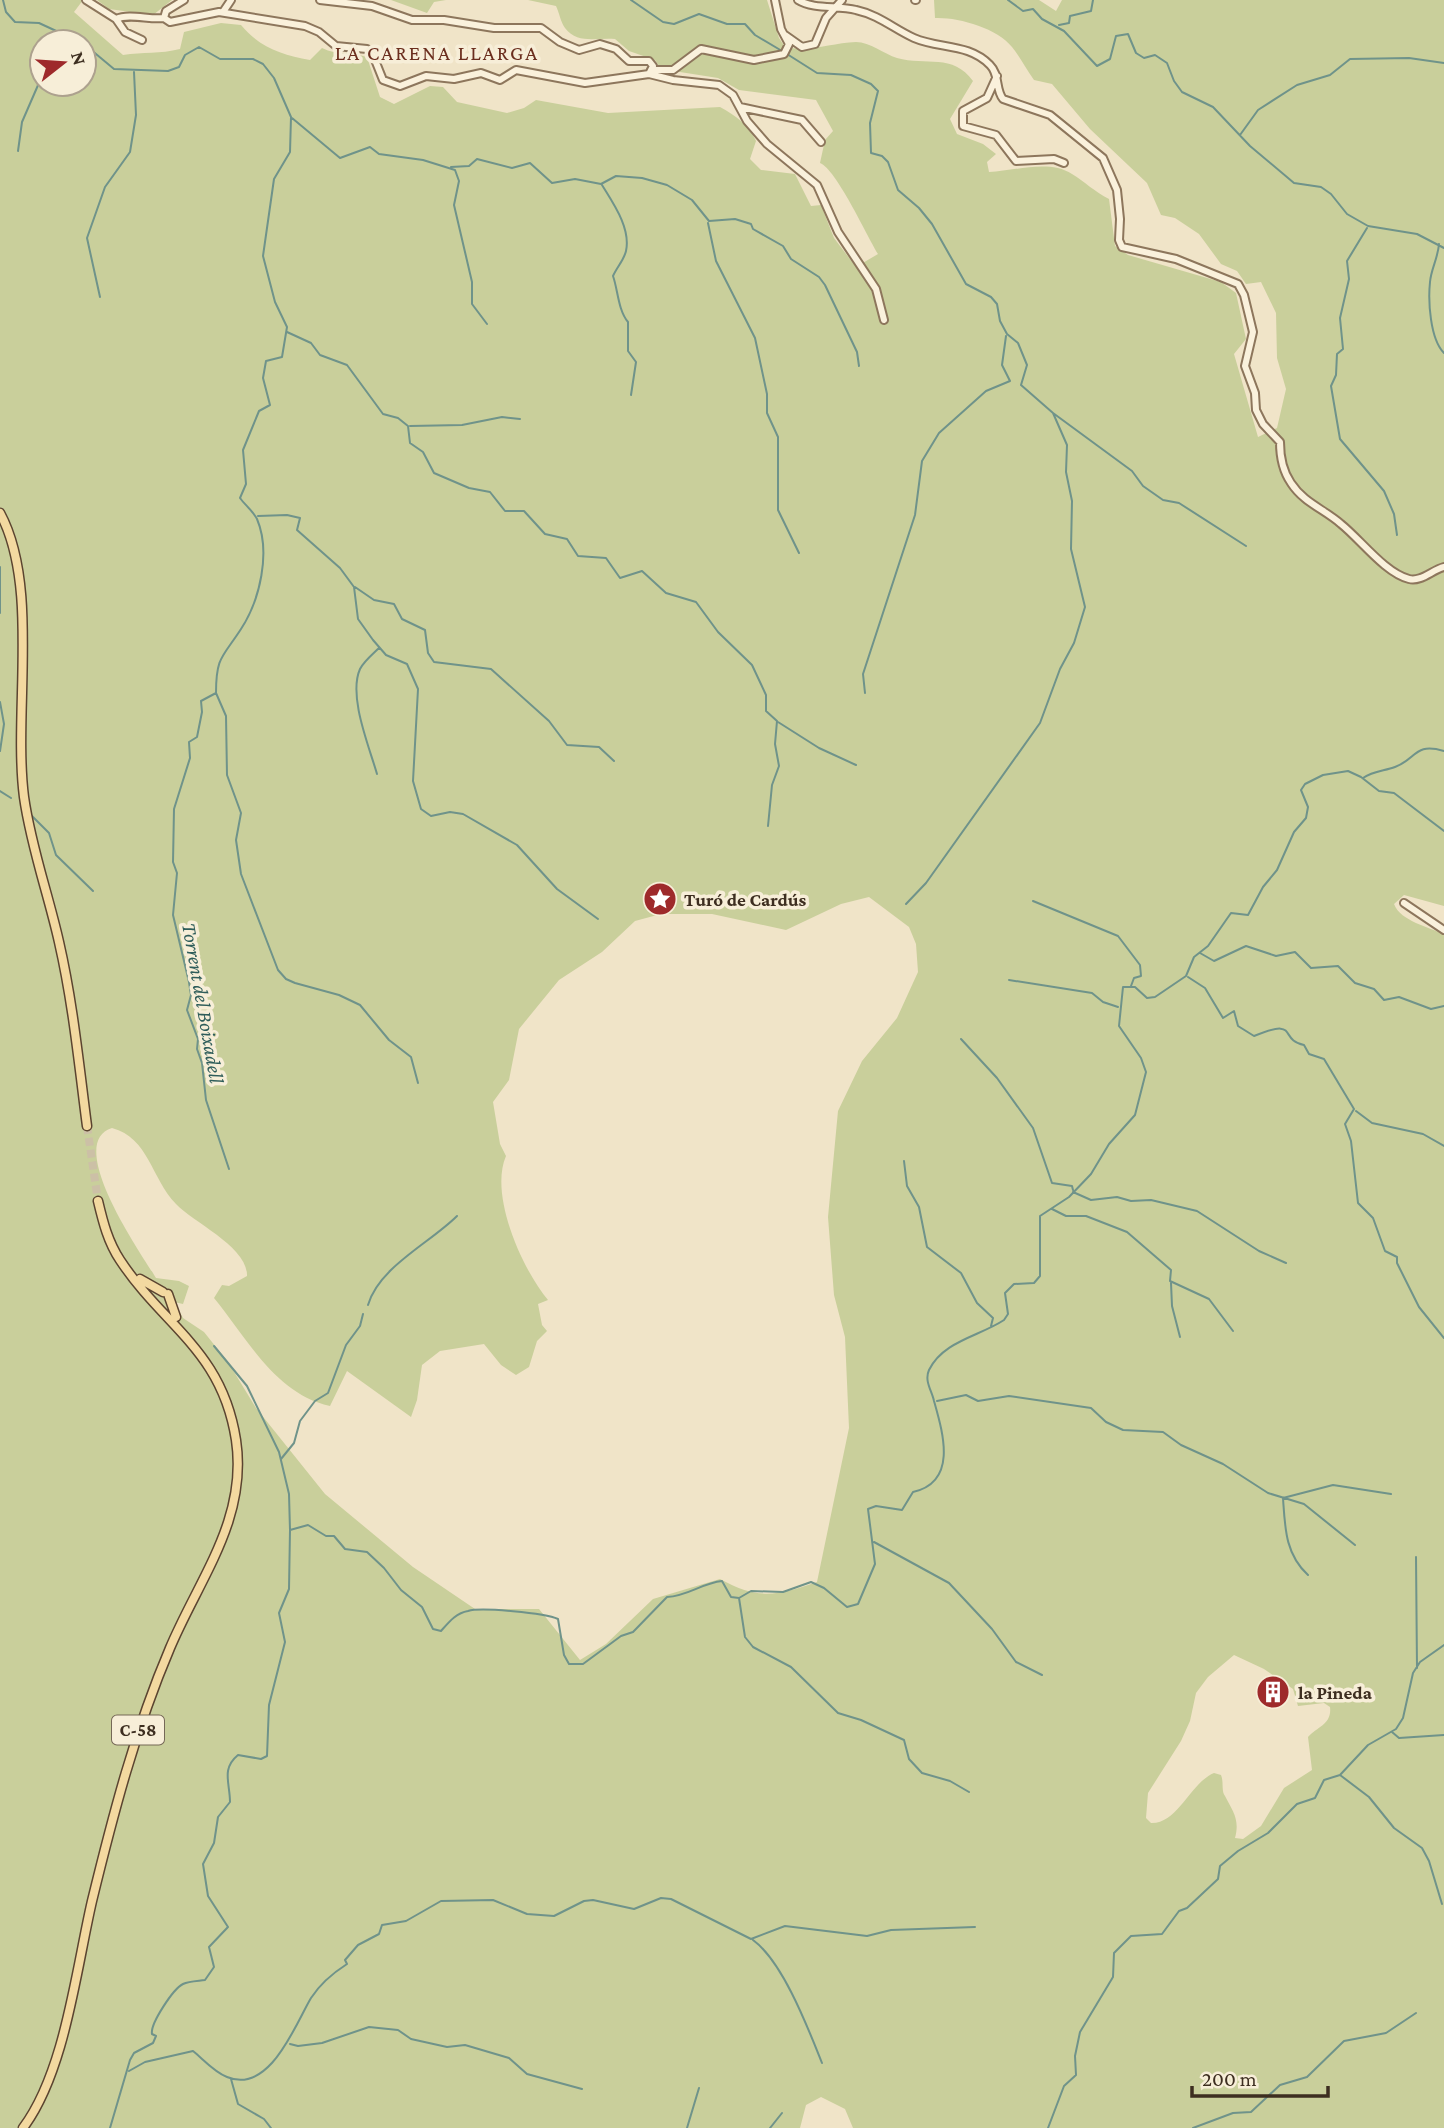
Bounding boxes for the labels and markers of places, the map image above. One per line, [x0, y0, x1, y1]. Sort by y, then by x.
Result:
place icon: Turó de Cardús [641, 880, 679, 918]
place label: Turó de Cardús [684, 889, 807, 910]
building icon: la Pineda [1254, 1673, 1292, 1711]
place label: la Pineda [1298, 1682, 1373, 1703]

